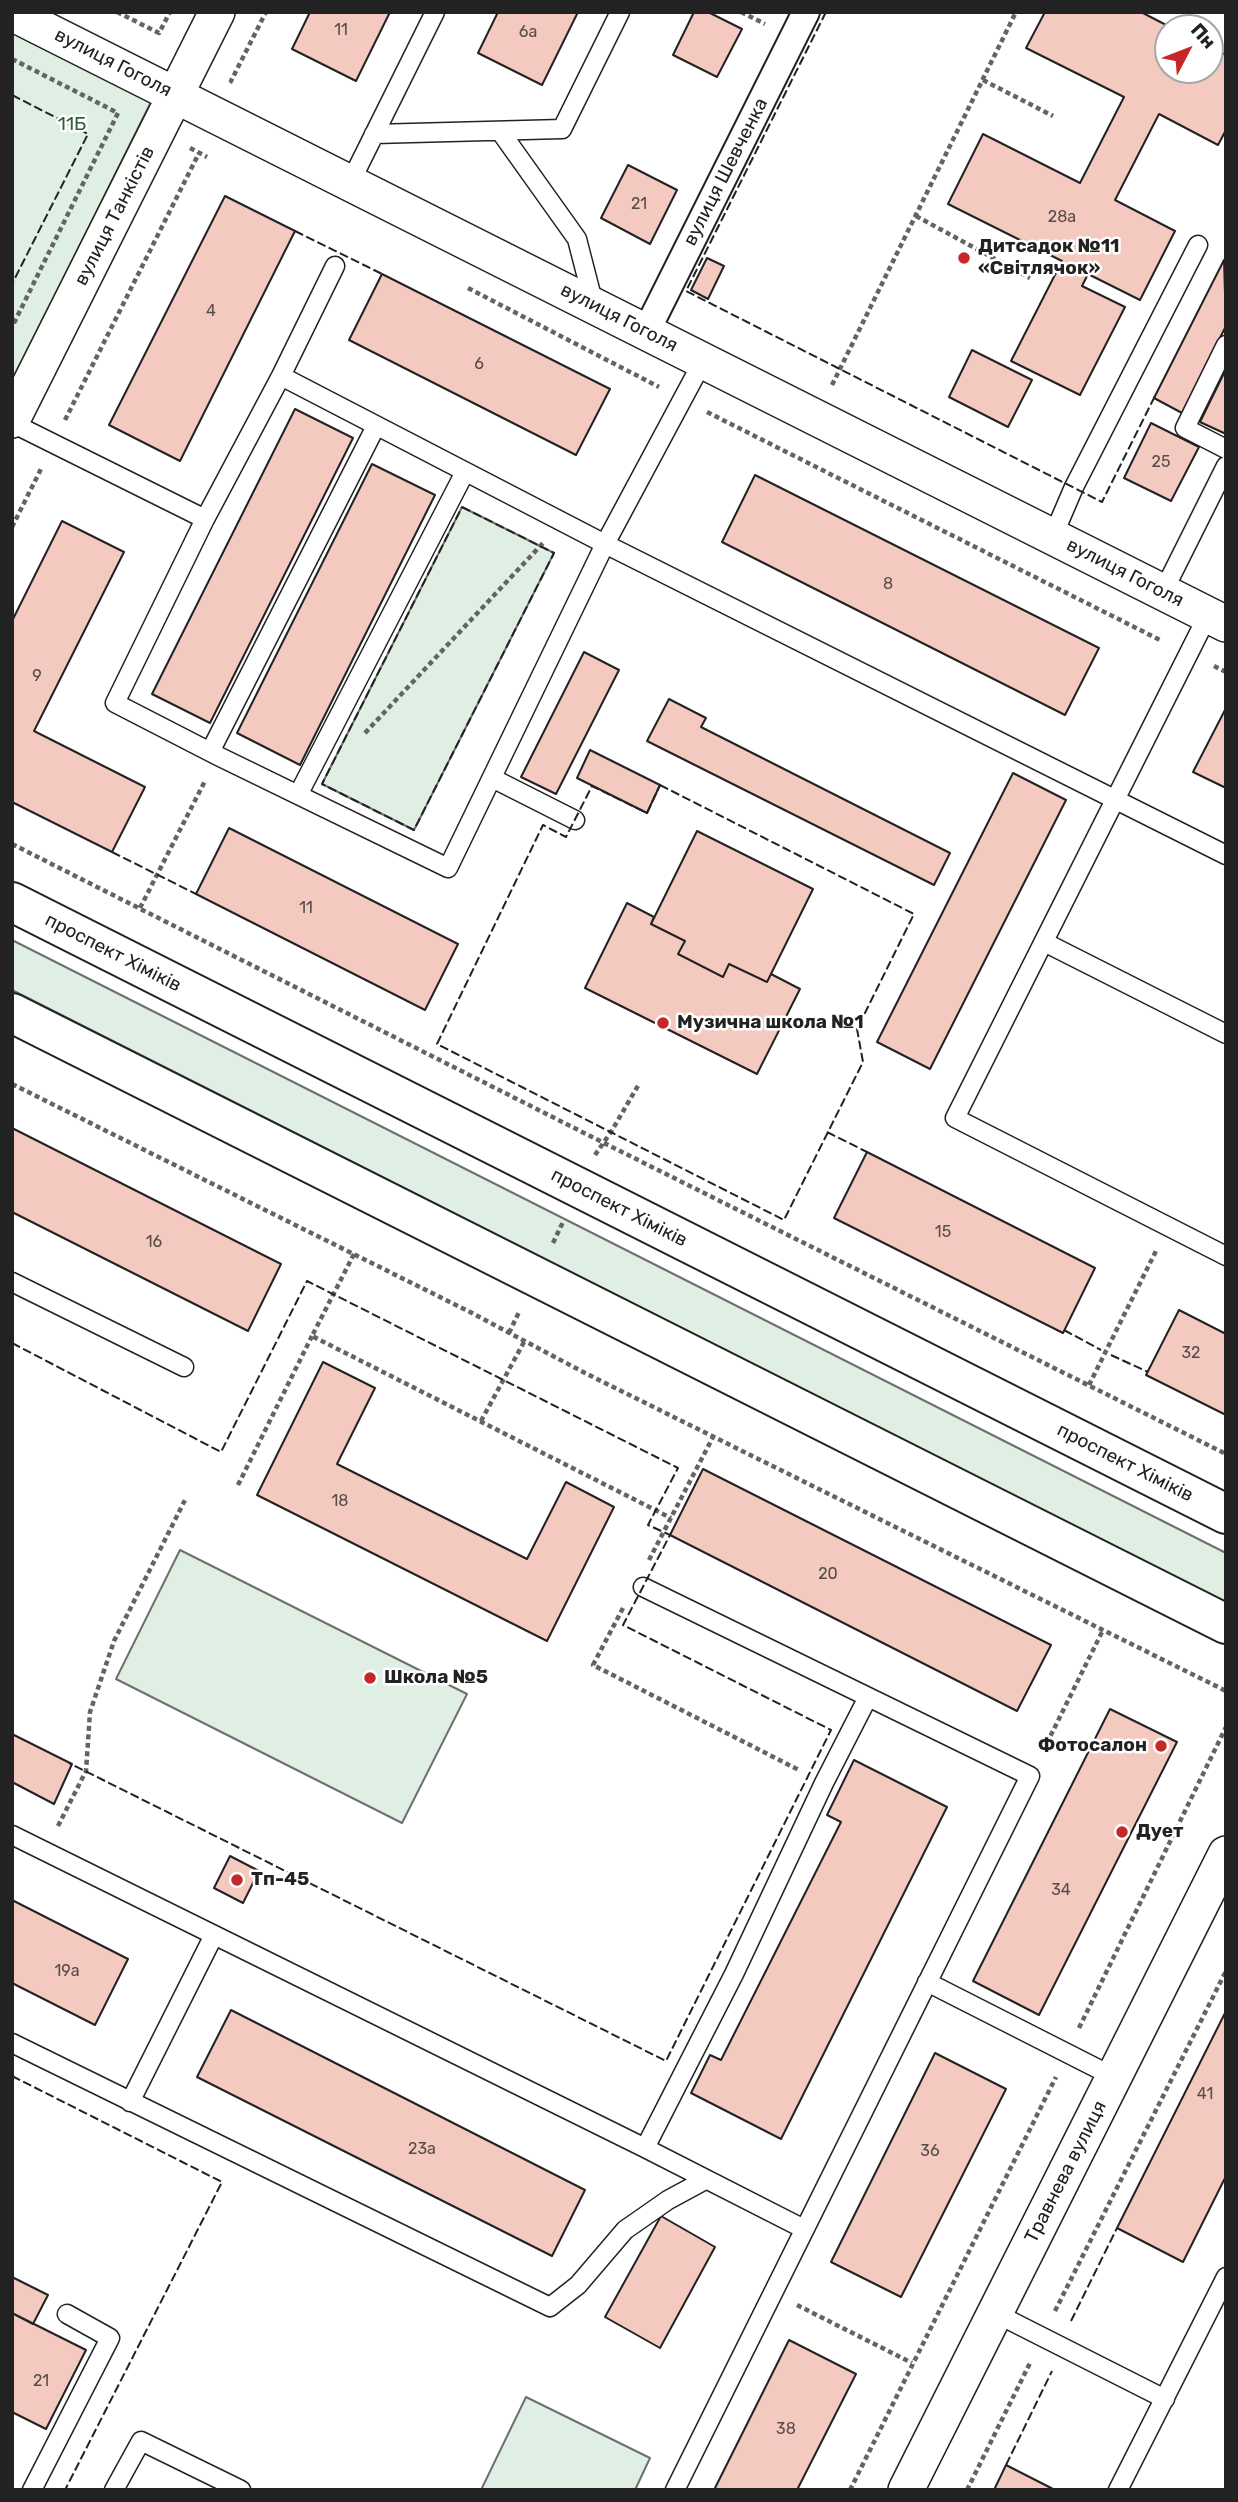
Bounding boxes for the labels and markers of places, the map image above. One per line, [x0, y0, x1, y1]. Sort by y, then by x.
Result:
place label: Дитсадок №11 «Світлячок» [978, 236, 1120, 280]
marker: Дитсадок №11 «Світлячок» [956, 250, 972, 266]
place label: Музична школа №1 [677, 1012, 864, 1034]
marker: Музична школа №1 [655, 1015, 671, 1031]
place label: Школа №5 [384, 1667, 488, 1689]
marker: Школа №5 [362, 1670, 378, 1686]
place label: Фотосалон [1038, 1735, 1147, 1757]
marker: Фотосалон [1153, 1738, 1169, 1754]
place label: Дует [1136, 1821, 1183, 1843]
marker: Дует [1114, 1824, 1130, 1840]
place label: Тп-45 [251, 1869, 309, 1891]
marker: Тп-45 [229, 1872, 245, 1888]

